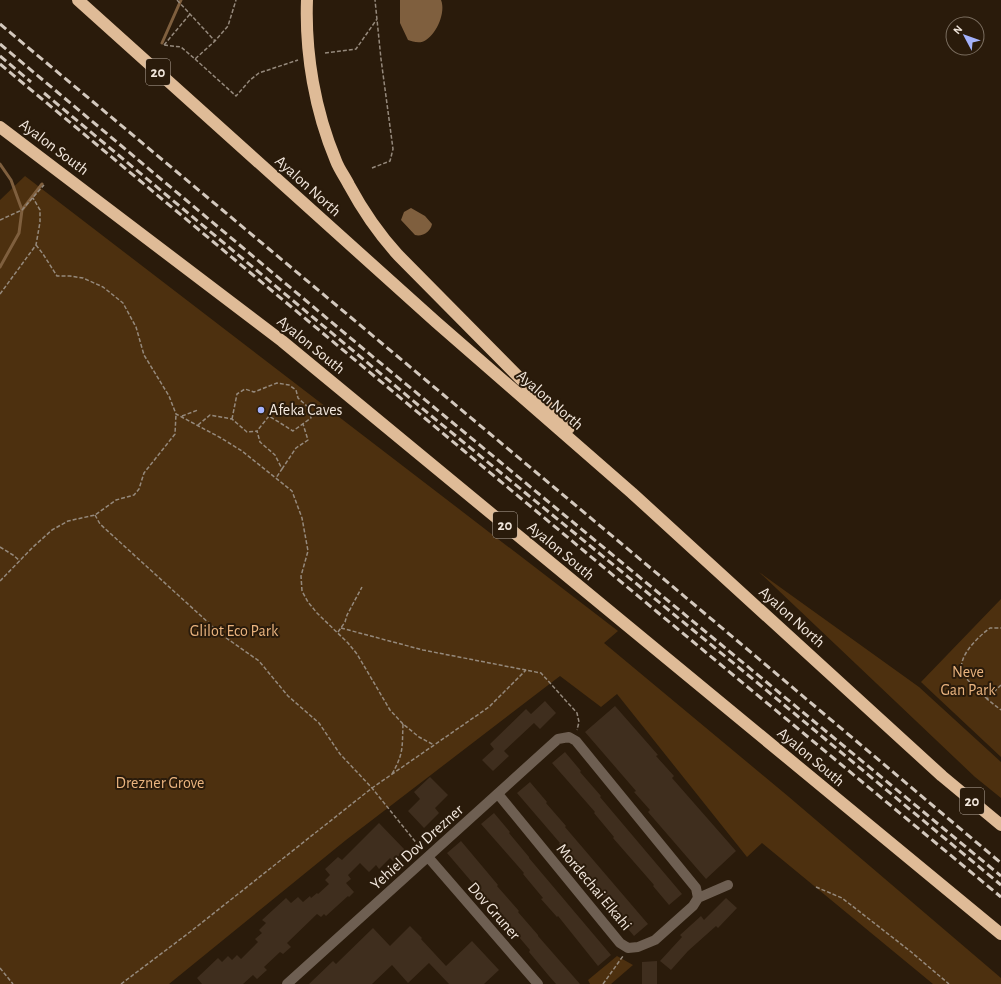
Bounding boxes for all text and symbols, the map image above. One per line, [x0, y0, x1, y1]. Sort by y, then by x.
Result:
north arrow [945, 16, 985, 56]
text: N [951, 23, 964, 36]
road number: 20 [146, 59, 170, 85]
street label: Ayalon South [16, 116, 92, 179]
street label: Ayalon North [271, 153, 344, 220]
street label: Ayalon South [273, 313, 348, 378]
street label: Ayalon North [513, 367, 586, 434]
place label: Afeka Caves [269, 402, 343, 418]
marker: Afeka Caves [256, 405, 266, 415]
road number: 20 [493, 512, 517, 538]
street label: Ayalon South [524, 518, 598, 584]
street label: Ayalon North [755, 584, 828, 651]
park label: Glilot Eco Park [190, 623, 279, 639]
park label: Neve Gan Park [940, 664, 996, 698]
street label: Ayalon South [774, 724, 848, 790]
park label: Drezner Grove [116, 775, 204, 791]
road number: 20 [960, 788, 984, 814]
street label: Yehiel Dov Drezner [368, 801, 467, 893]
street label: Mordechai Elkahi [553, 841, 635, 933]
street label: Dov Gruner [465, 879, 524, 944]

